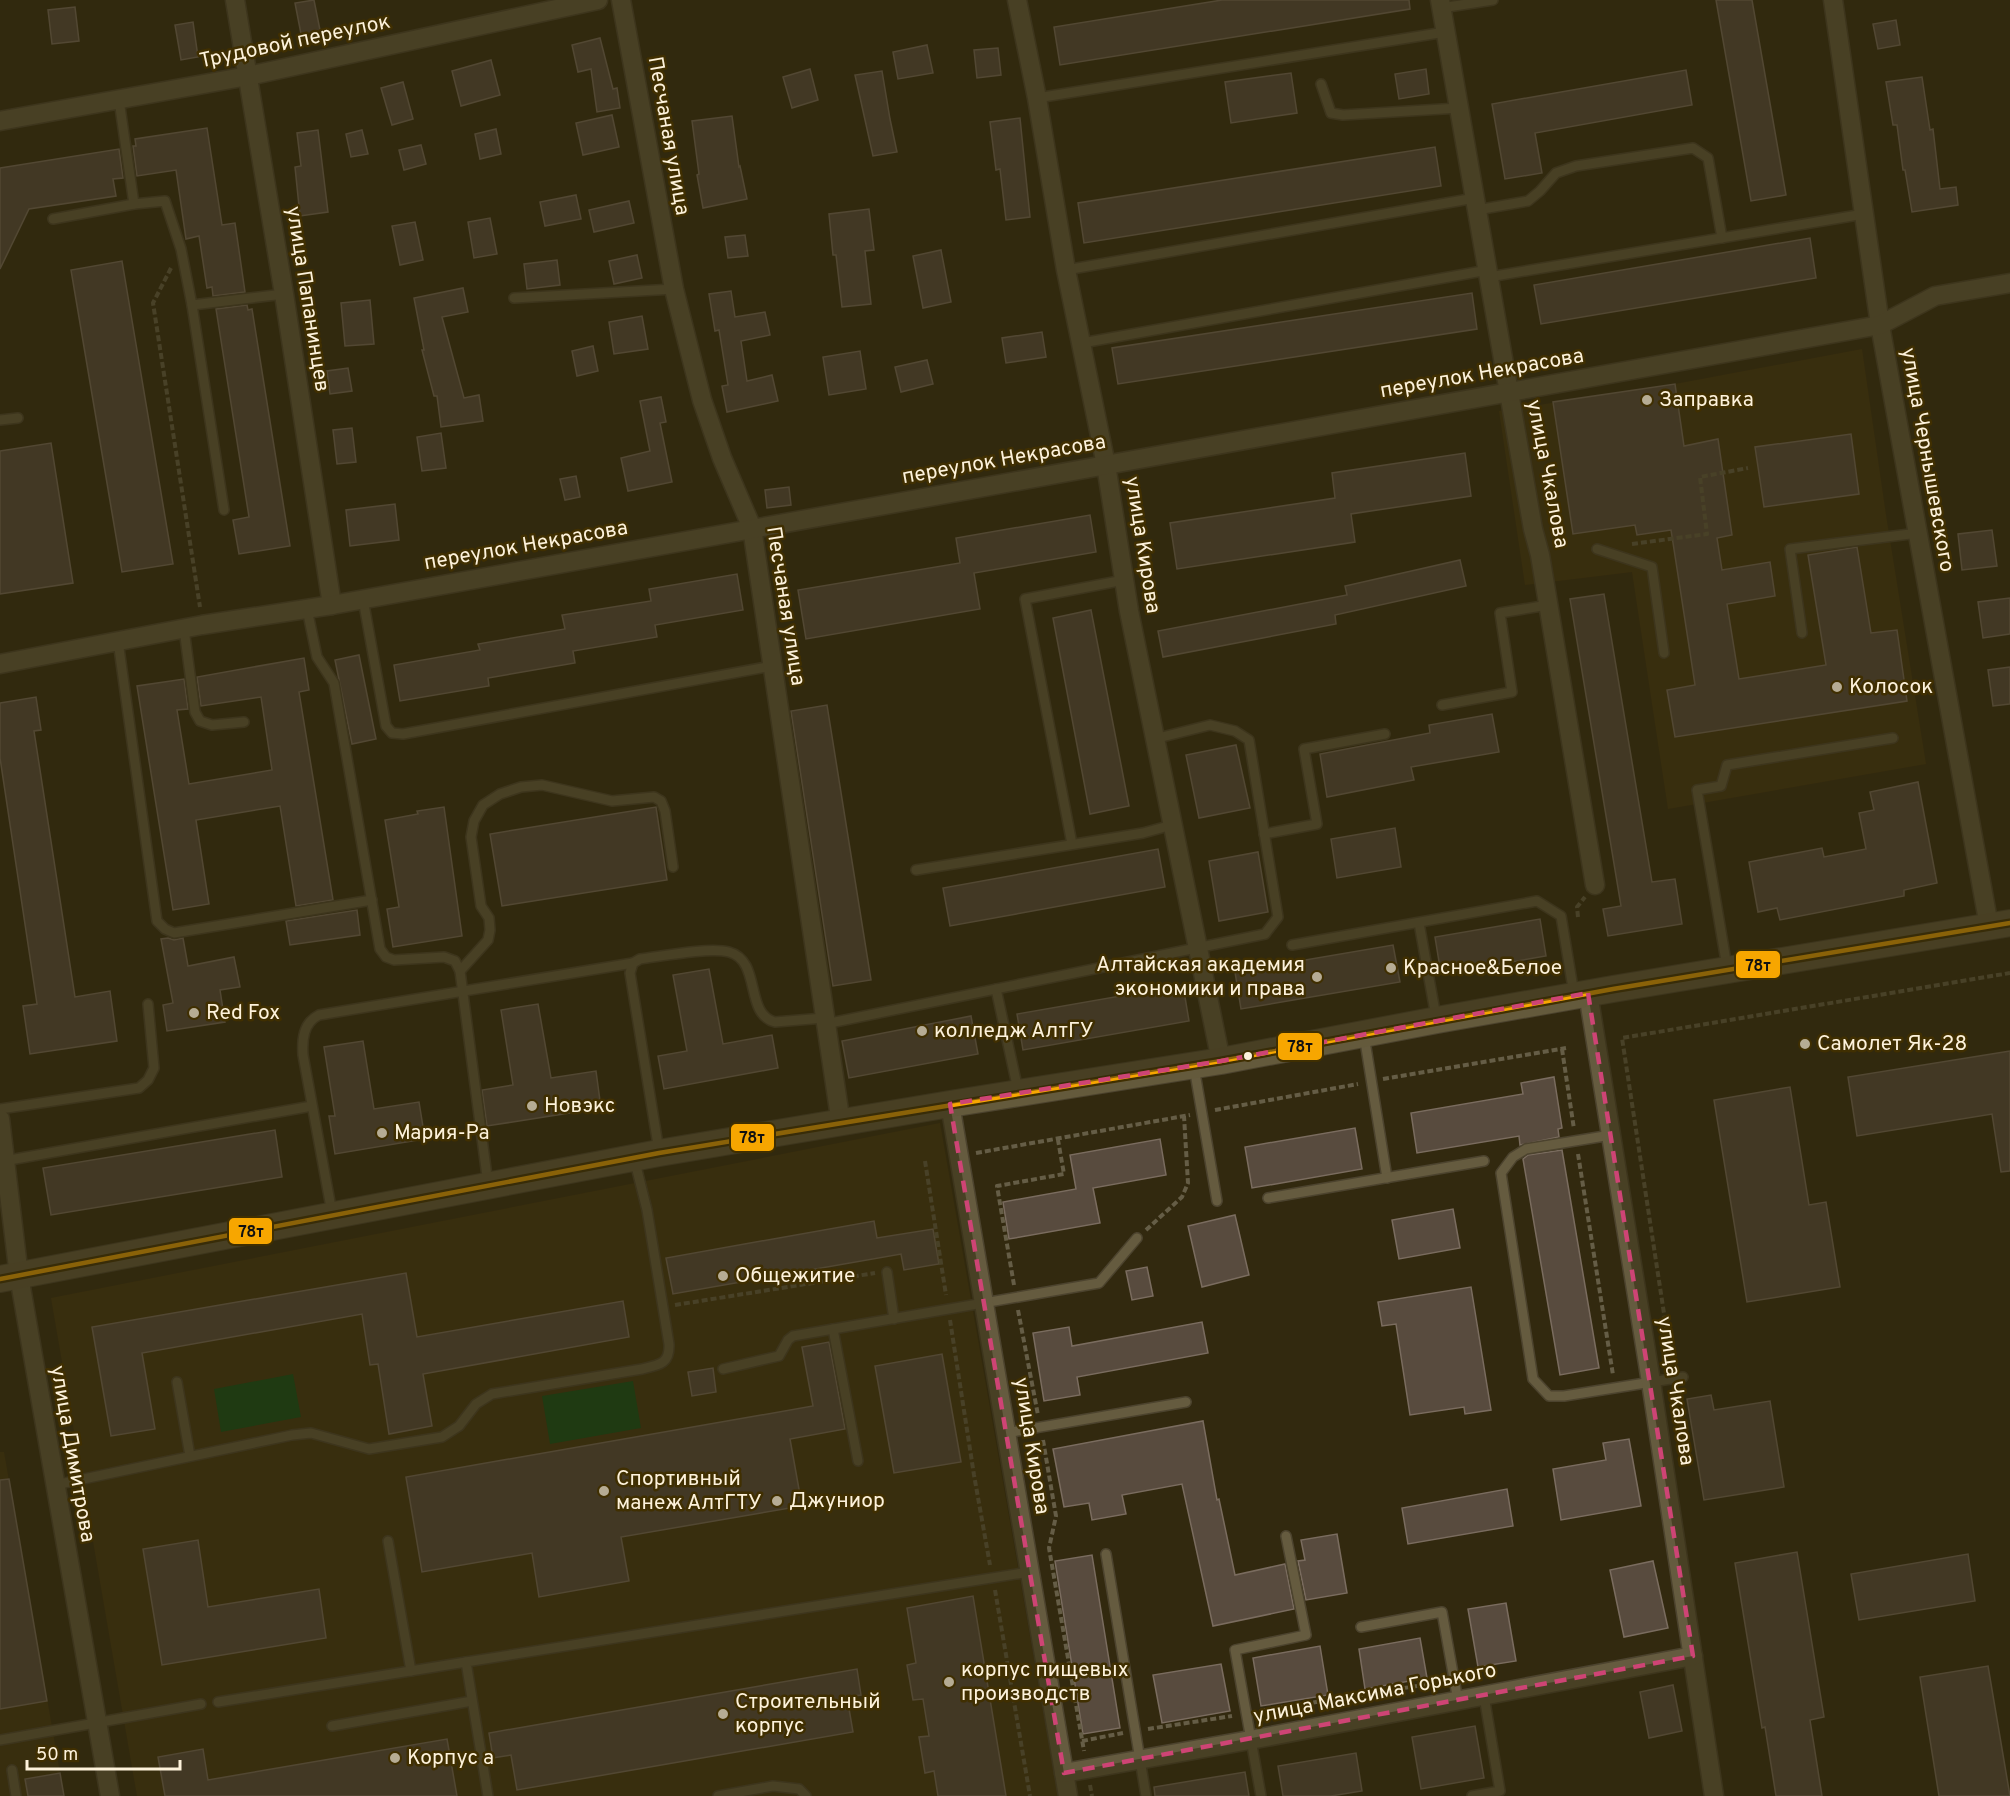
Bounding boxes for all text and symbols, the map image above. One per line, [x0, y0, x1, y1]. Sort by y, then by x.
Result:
street label: Трудовой переулок [197, 9, 393, 75]
street label: Песчаная улица [641, 54, 695, 218]
street label: улица Папанинцев [279, 204, 335, 394]
street label: переулок Некрасова [1378, 343, 1586, 405]
street label: улица Чернышевского [1894, 346, 1960, 574]
place label: Заправка [1659, 387, 1754, 414]
marker: Заправка [1640, 393, 1654, 407]
street label: улица Чкалова [1519, 397, 1575, 551]
street label: переулок Некрасова [900, 429, 1108, 491]
street label: улица Кирова [1118, 475, 1166, 615]
street label: переулок Некрасова [422, 515, 630, 577]
street label: Песчаная улица [759, 524, 811, 688]
place label: Колосок [1849, 674, 1933, 701]
marker: Колосок [1830, 680, 1844, 694]
line badge: 78т [1735, 950, 1781, 979]
place label: Алтайская академия экономики и права [1096, 952, 1305, 1003]
place label: Красное&Белое [1403, 955, 1562, 982]
text: 78т [1745, 957, 1771, 977]
marker: Красное&Белое [1384, 961, 1398, 975]
marker: Алтайская академия экономики и права [1310, 970, 1324, 984]
place label: Red Fox [206, 1000, 280, 1027]
marker: Red Fox [187, 1006, 201, 1020]
place label: колледж АлтГУ [934, 1018, 1093, 1045]
marker: колледж АлтГУ [915, 1024, 929, 1038]
place label: Самолет Як-28 [1817, 1031, 1967, 1058]
line badge: 78т [1277, 1032, 1323, 1061]
marker: Самолет Як-28 [1798, 1037, 1812, 1051]
text: 78т [1287, 1038, 1313, 1058]
unlabelled marker [1242, 1050, 1254, 1062]
place label: Новэкс [544, 1093, 615, 1120]
marker: Новэкс [525, 1099, 539, 1113]
place label: Мария-Ра [394, 1120, 489, 1147]
line badge: 78т [730, 1123, 775, 1152]
marker: Мария-Ра [375, 1126, 389, 1140]
text: 78т [739, 1129, 765, 1149]
line badge: 78т [228, 1217, 273, 1245]
text: 78т [238, 1223, 264, 1243]
place label: Общежитие [735, 1263, 855, 1290]
marker: Общежитие [716, 1269, 730, 1283]
street label: улица Чкалова [1650, 1314, 1700, 1468]
street label: улица Димитрова [43, 1363, 101, 1545]
street label: улица Кирова [1007, 1376, 1055, 1516]
place label: Спортивный манеж АлтГТУ [616, 1466, 762, 1517]
marker: Спортивный манеж АлтГТУ [597, 1484, 611, 1498]
place label: Джуниор [789, 1488, 885, 1515]
marker: Джуниор [770, 1494, 784, 1508]
place label: корпус пищевых производств [961, 1657, 1129, 1708]
street label: улица Максима Горького [1251, 1657, 1499, 1731]
marker: корпус пищевых производств [942, 1675, 956, 1689]
place label: Строительный корпус [735, 1689, 881, 1740]
marker: Строительный корпус [716, 1707, 730, 1721]
scale bar [27, 1733, 180, 1771]
text: 50 m [36, 1744, 78, 1767]
place label: Корпус а [407, 1745, 494, 1772]
marker: Корпус а [388, 1751, 402, 1765]

